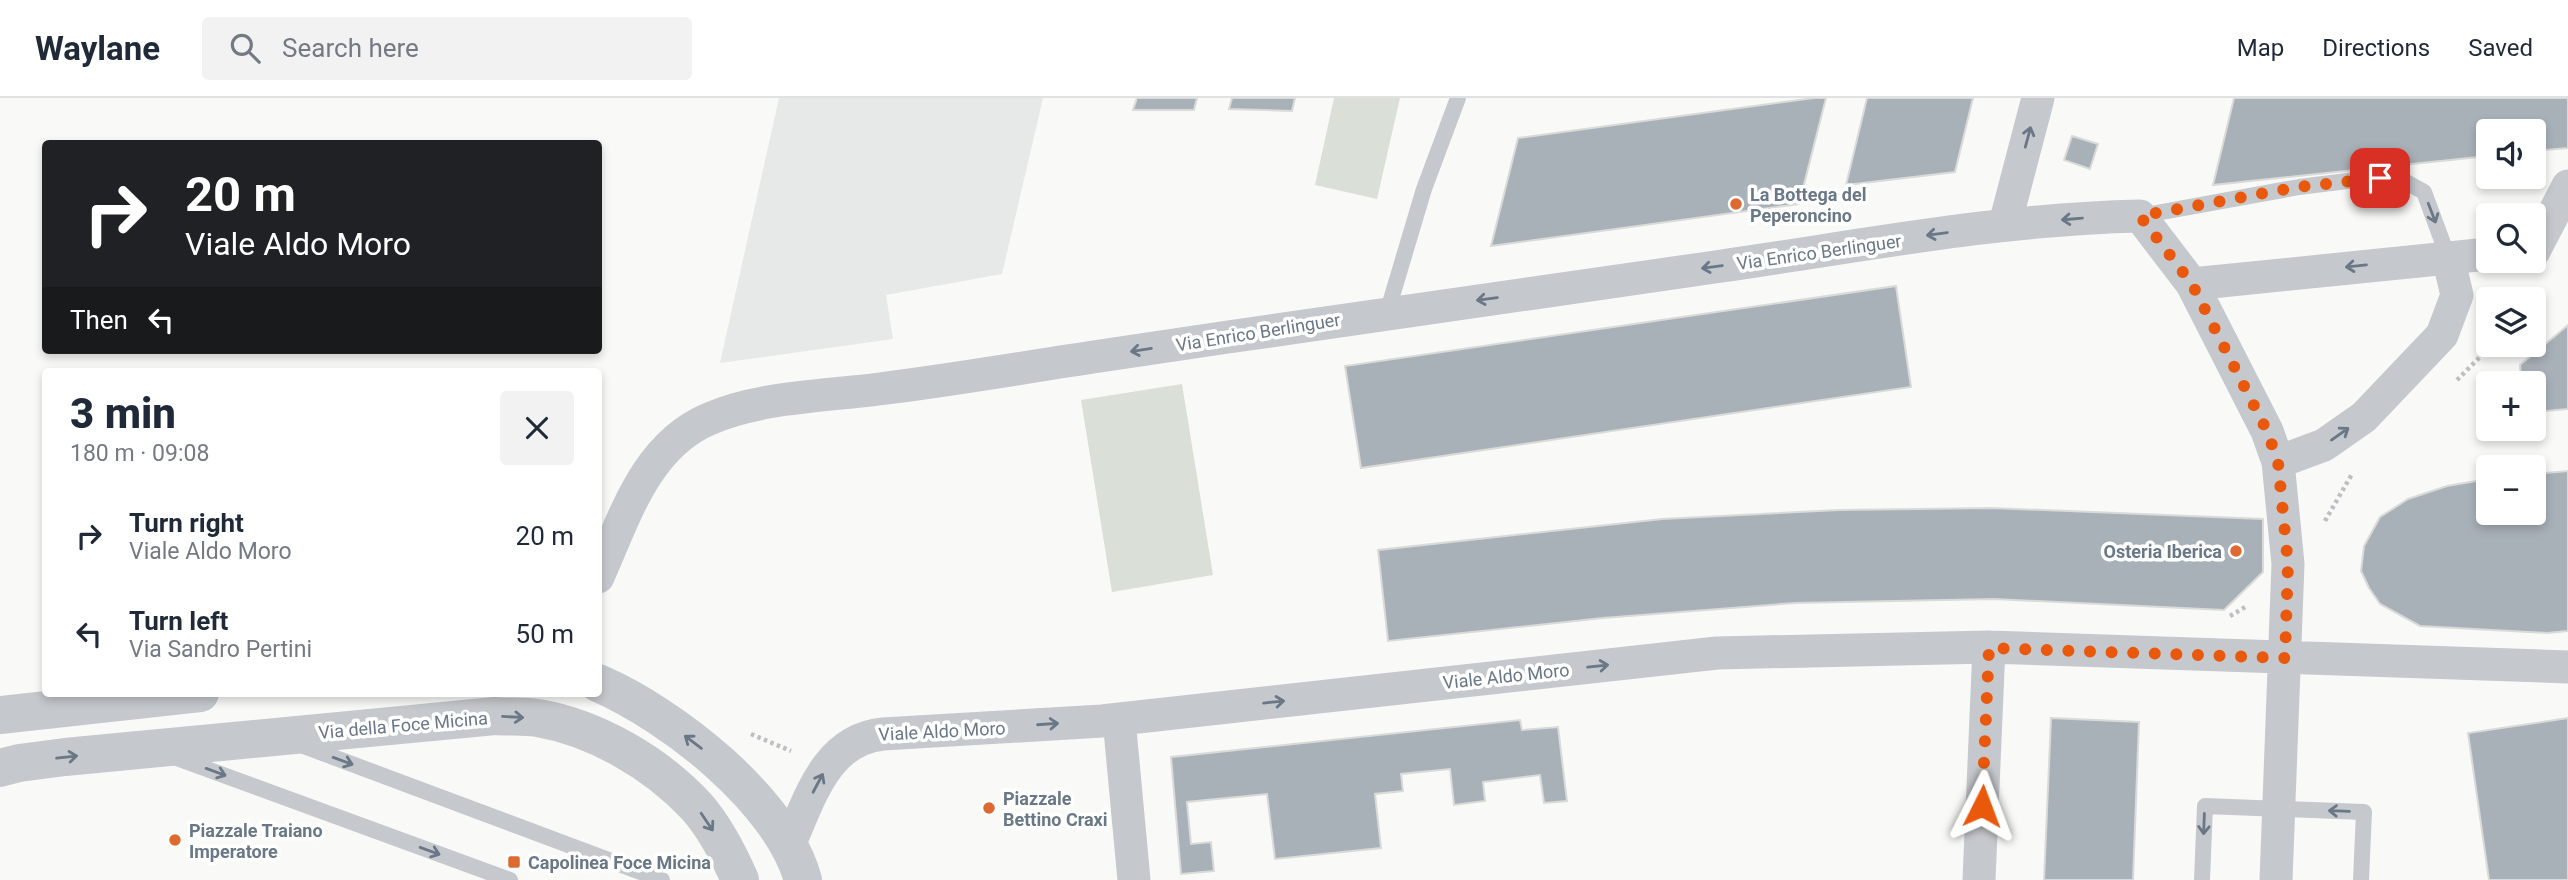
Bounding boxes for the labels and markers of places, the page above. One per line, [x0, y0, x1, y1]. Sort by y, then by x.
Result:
pin [2350, 148, 2410, 208]
place label: La Bottega del Peperoncino [1750, 184, 1866, 226]
marker: La Bottega del Peperoncino [1728, 196, 1744, 212]
place label: Osteria Iberica [2104, 541, 2222, 562]
marker: Osteria Iberica [2228, 543, 2244, 559]
place label: Piazzale Bettino Craxi [1003, 788, 1108, 830]
marker: Piazzale Bettino Craxi [981, 800, 997, 816]
place label: Piazzale Traiano Imperatore [189, 820, 323, 862]
marker: Piazzale Traiano Imperatore [167, 832, 183, 848]
place label: Capolinea Foce Micina [528, 852, 711, 873]
marker: Capolinea Foce Micina [506, 854, 522, 870]

